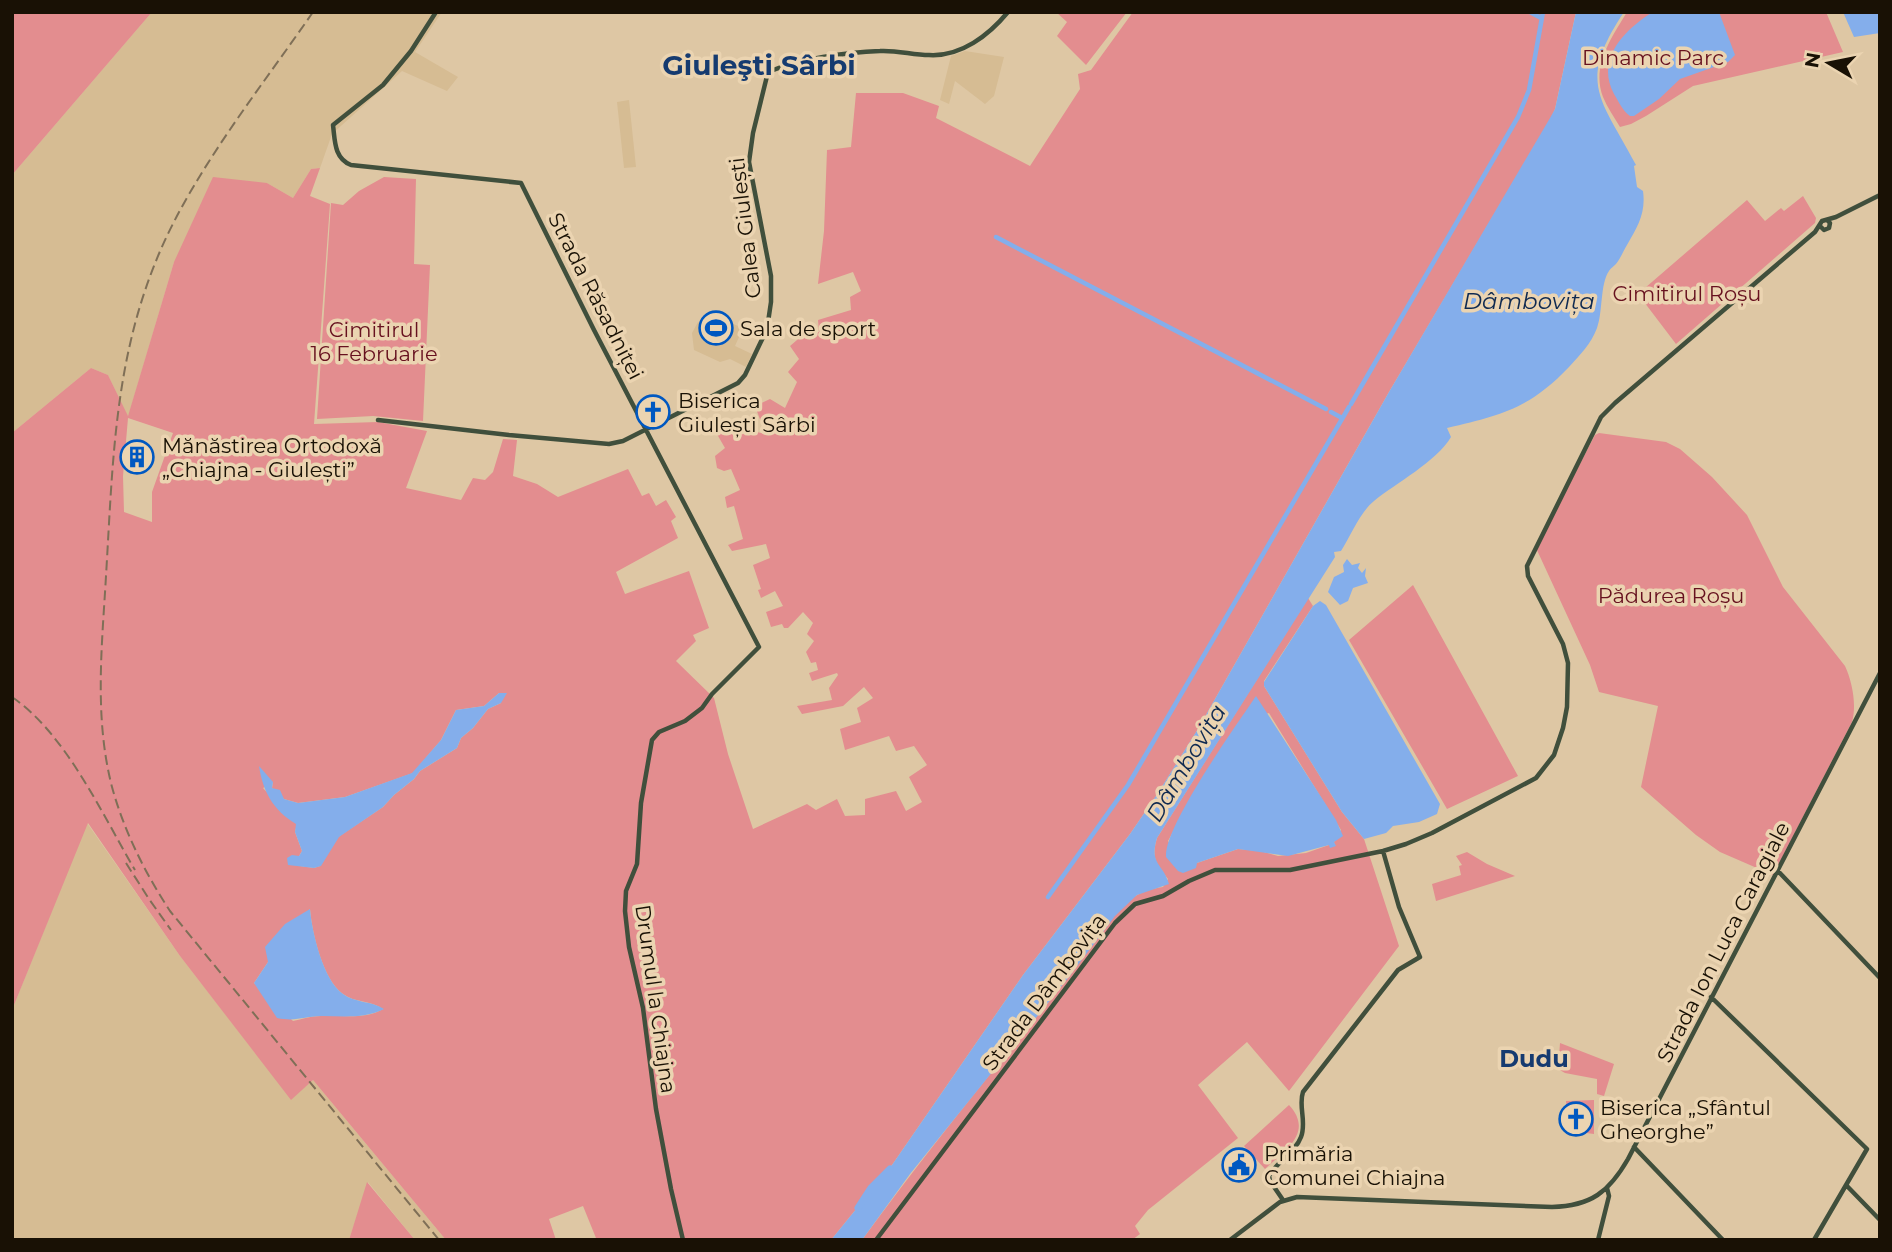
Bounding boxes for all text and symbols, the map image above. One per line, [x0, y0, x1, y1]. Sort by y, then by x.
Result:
north arrow [1794, 28, 1864, 98]
park label: Dinamic Parc [1582, 45, 1724, 70]
district label: Giuleşti Sârbi [662, 48, 856, 82]
text: N [1800, 51, 1825, 70]
street label: Calea Giulești [724, 156, 767, 300]
street label: Strada Răsadniței [542, 208, 649, 384]
park label: Cimitirul Roșu [1613, 281, 1761, 307]
water label: Dâmbovița [1463, 287, 1595, 315]
sports icon: Sala de sport [697, 309, 735, 347]
place label: Sala de sport [740, 316, 876, 341]
park label: Cimitirul 16 Februarie [310, 317, 438, 366]
place label: Biserica Giulești Sârbi [678, 388, 816, 438]
church icon: Biserica Giulești Sârbi [634, 393, 672, 431]
place label: Mănăstirea Ortodoxă „Chiajna - Giulești” [162, 433, 382, 483]
building icon: Mănăstirea Ortodoxă „Chiajna - Giulești” [118, 438, 156, 476]
park label: Pădurea Roșu [1598, 583, 1744, 609]
water label: Dâmbovița [1140, 699, 1232, 827]
street label: Strada Ion Luca Caragiale [1651, 818, 1795, 1066]
street label: Drumul la Chiajna [630, 903, 682, 1095]
street label: Strada Dâmbovița [977, 909, 1112, 1076]
district label: Dudu [1499, 1044, 1569, 1073]
place label: Biserica „Sfântul Gheorghe” [1600, 1095, 1771, 1144]
church icon: Biserica „Sfântul Gheorghe” [1557, 1100, 1595, 1138]
place label: Primăria Comunei Chiajna [1264, 1141, 1445, 1190]
public building icon: Primăria Comunei Chiajna [1220, 1146, 1258, 1184]

